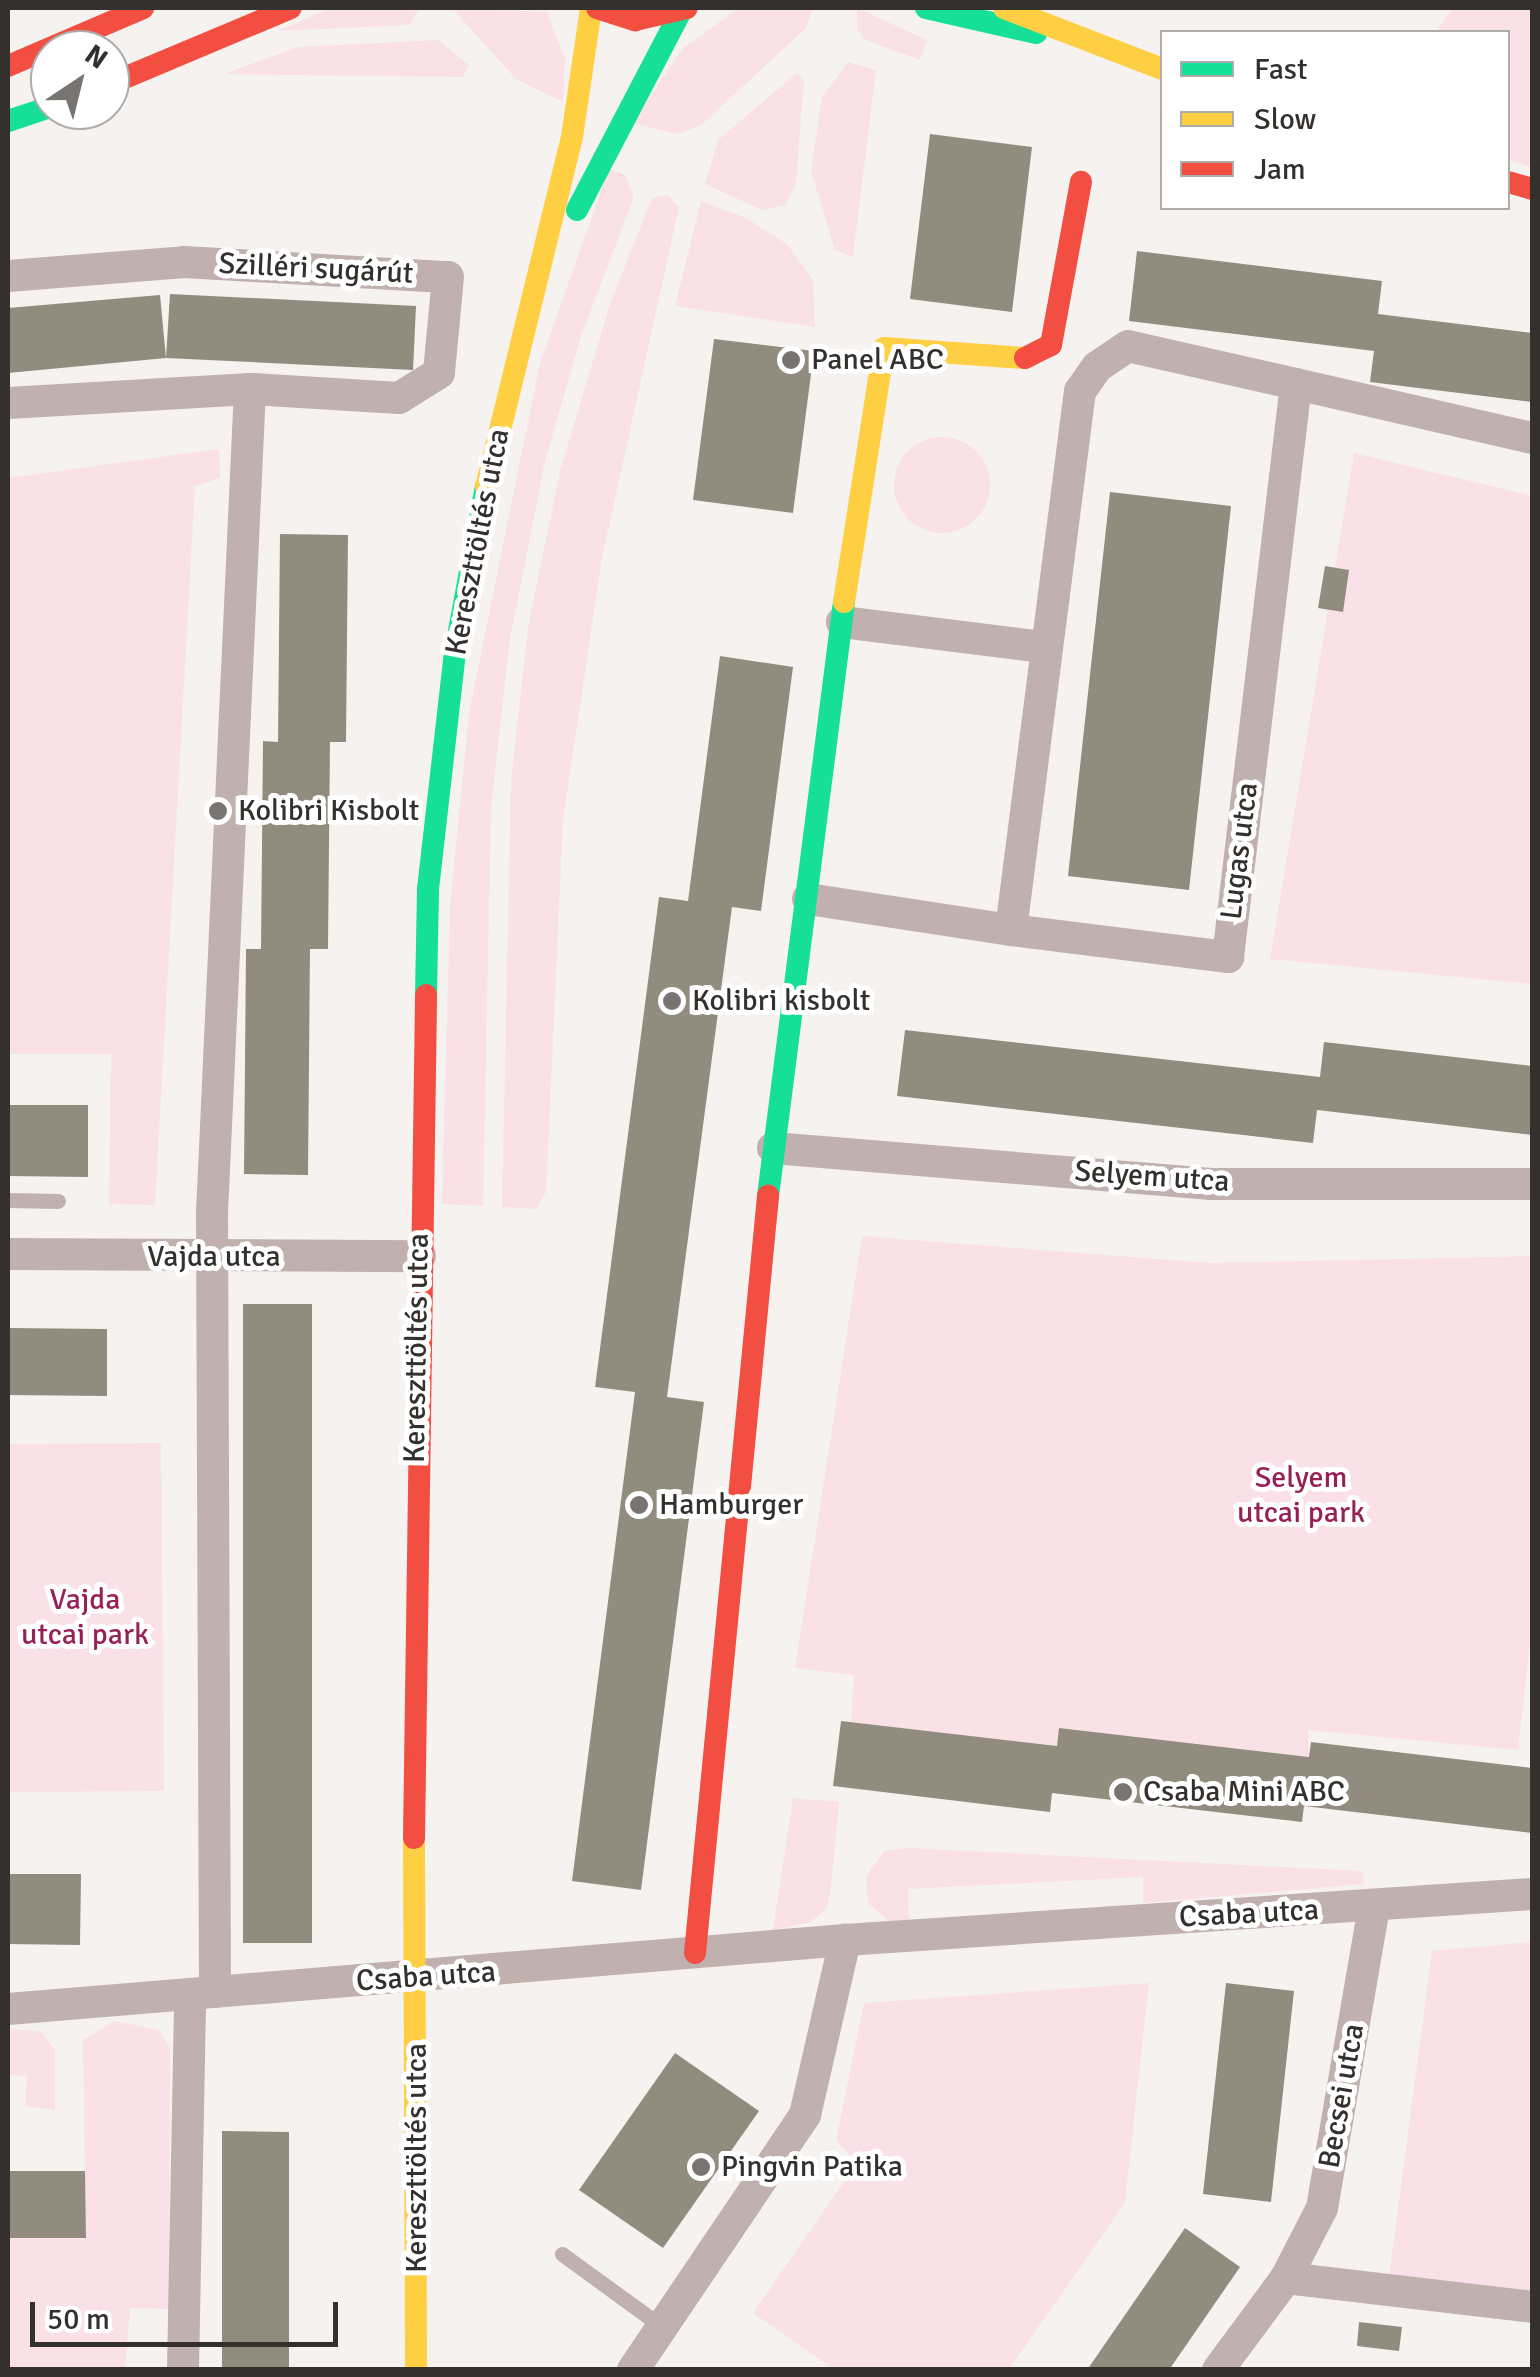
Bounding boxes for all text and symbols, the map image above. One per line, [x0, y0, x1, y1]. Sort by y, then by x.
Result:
north arrow [30, 30, 130, 130]
legend [1160, 30, 1510, 210]
text: N [78, 38, 114, 77]
text: Fast [1254, 51, 1307, 88]
text: Slow [1254, 101, 1316, 138]
text: Jam [1254, 151, 1306, 188]
street label: Szilléri sugárút [218, 246, 414, 292]
place label: Panel ABC [811, 342, 944, 378]
marker: Panel ABC [780, 349, 802, 371]
street label: Kereszttöltés utca [438, 426, 518, 658]
street label: Lugas utca [1214, 780, 1266, 922]
place label: Kolibri Kisbolt [238, 793, 419, 829]
marker: Kolibri Kisbolt [207, 800, 229, 822]
place label: Kolibri kisbolt [692, 983, 870, 1019]
marker: Kolibri kisbolt [661, 990, 683, 1012]
street label: Selyem utca [1073, 1154, 1231, 1200]
street label: Kereszttöltés utca [397, 1233, 437, 1463]
street label: Vajda utca [147, 1239, 281, 1275]
park label: Selyem utcai park [1237, 1460, 1365, 1530]
place label: Hamburger [659, 1487, 803, 1523]
marker: Hamburger [628, 1494, 650, 1516]
park label: Vajda utcai park [21, 1582, 149, 1652]
place label: Csaba Mini ABC [1143, 1774, 1345, 1810]
marker: Csaba Mini ABC [1112, 1781, 1134, 1803]
street label: Csaba utca [1178, 1892, 1320, 1936]
street label: Csaba utca [355, 1954, 497, 2000]
street label: Becsei utca [1312, 2021, 1372, 2171]
street label: Kereszttöltés utca [399, 2043, 435, 2273]
place label: Pingvin Patika [721, 2149, 903, 2185]
marker: Pingvin Patika [690, 2156, 712, 2178]
scale bar [35, 2282, 342, 2344]
text: 50 m [47, 2301, 110, 2338]

